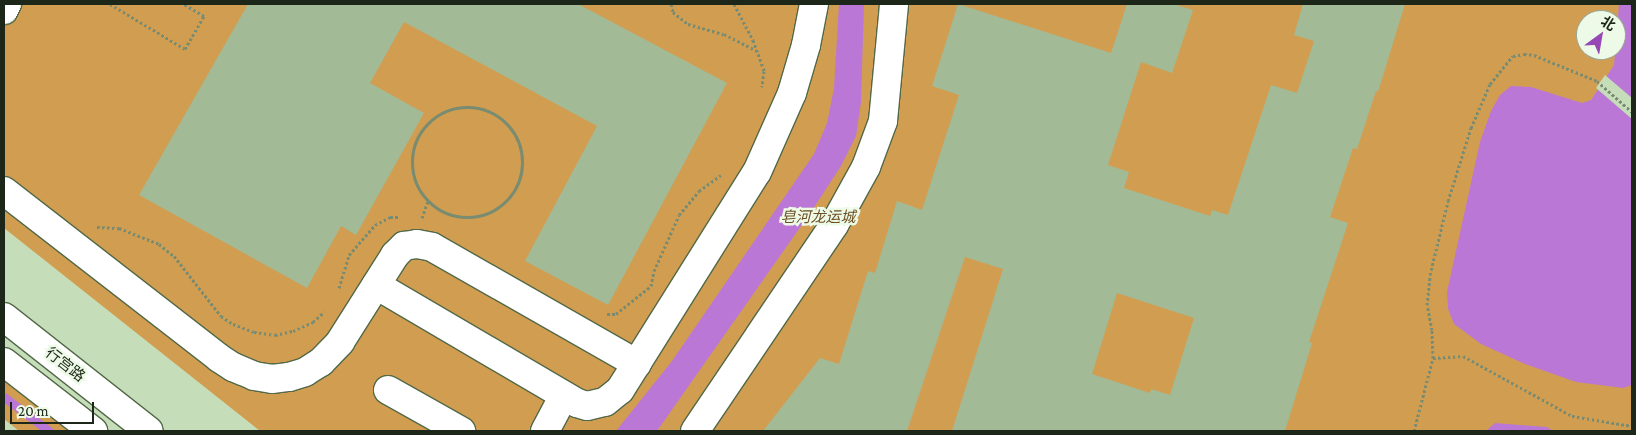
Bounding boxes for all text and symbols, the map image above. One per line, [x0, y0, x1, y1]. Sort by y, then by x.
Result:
north arrow [1576, 10, 1626, 60]
text: 北 [1598, 13, 1619, 34]
park label: 皂河龙运城 [781, 209, 855, 227]
street label: 行宫路 [42, 344, 88, 386]
scale bar [12, 392, 96, 424]
text: 20 m [18, 403, 49, 419]

